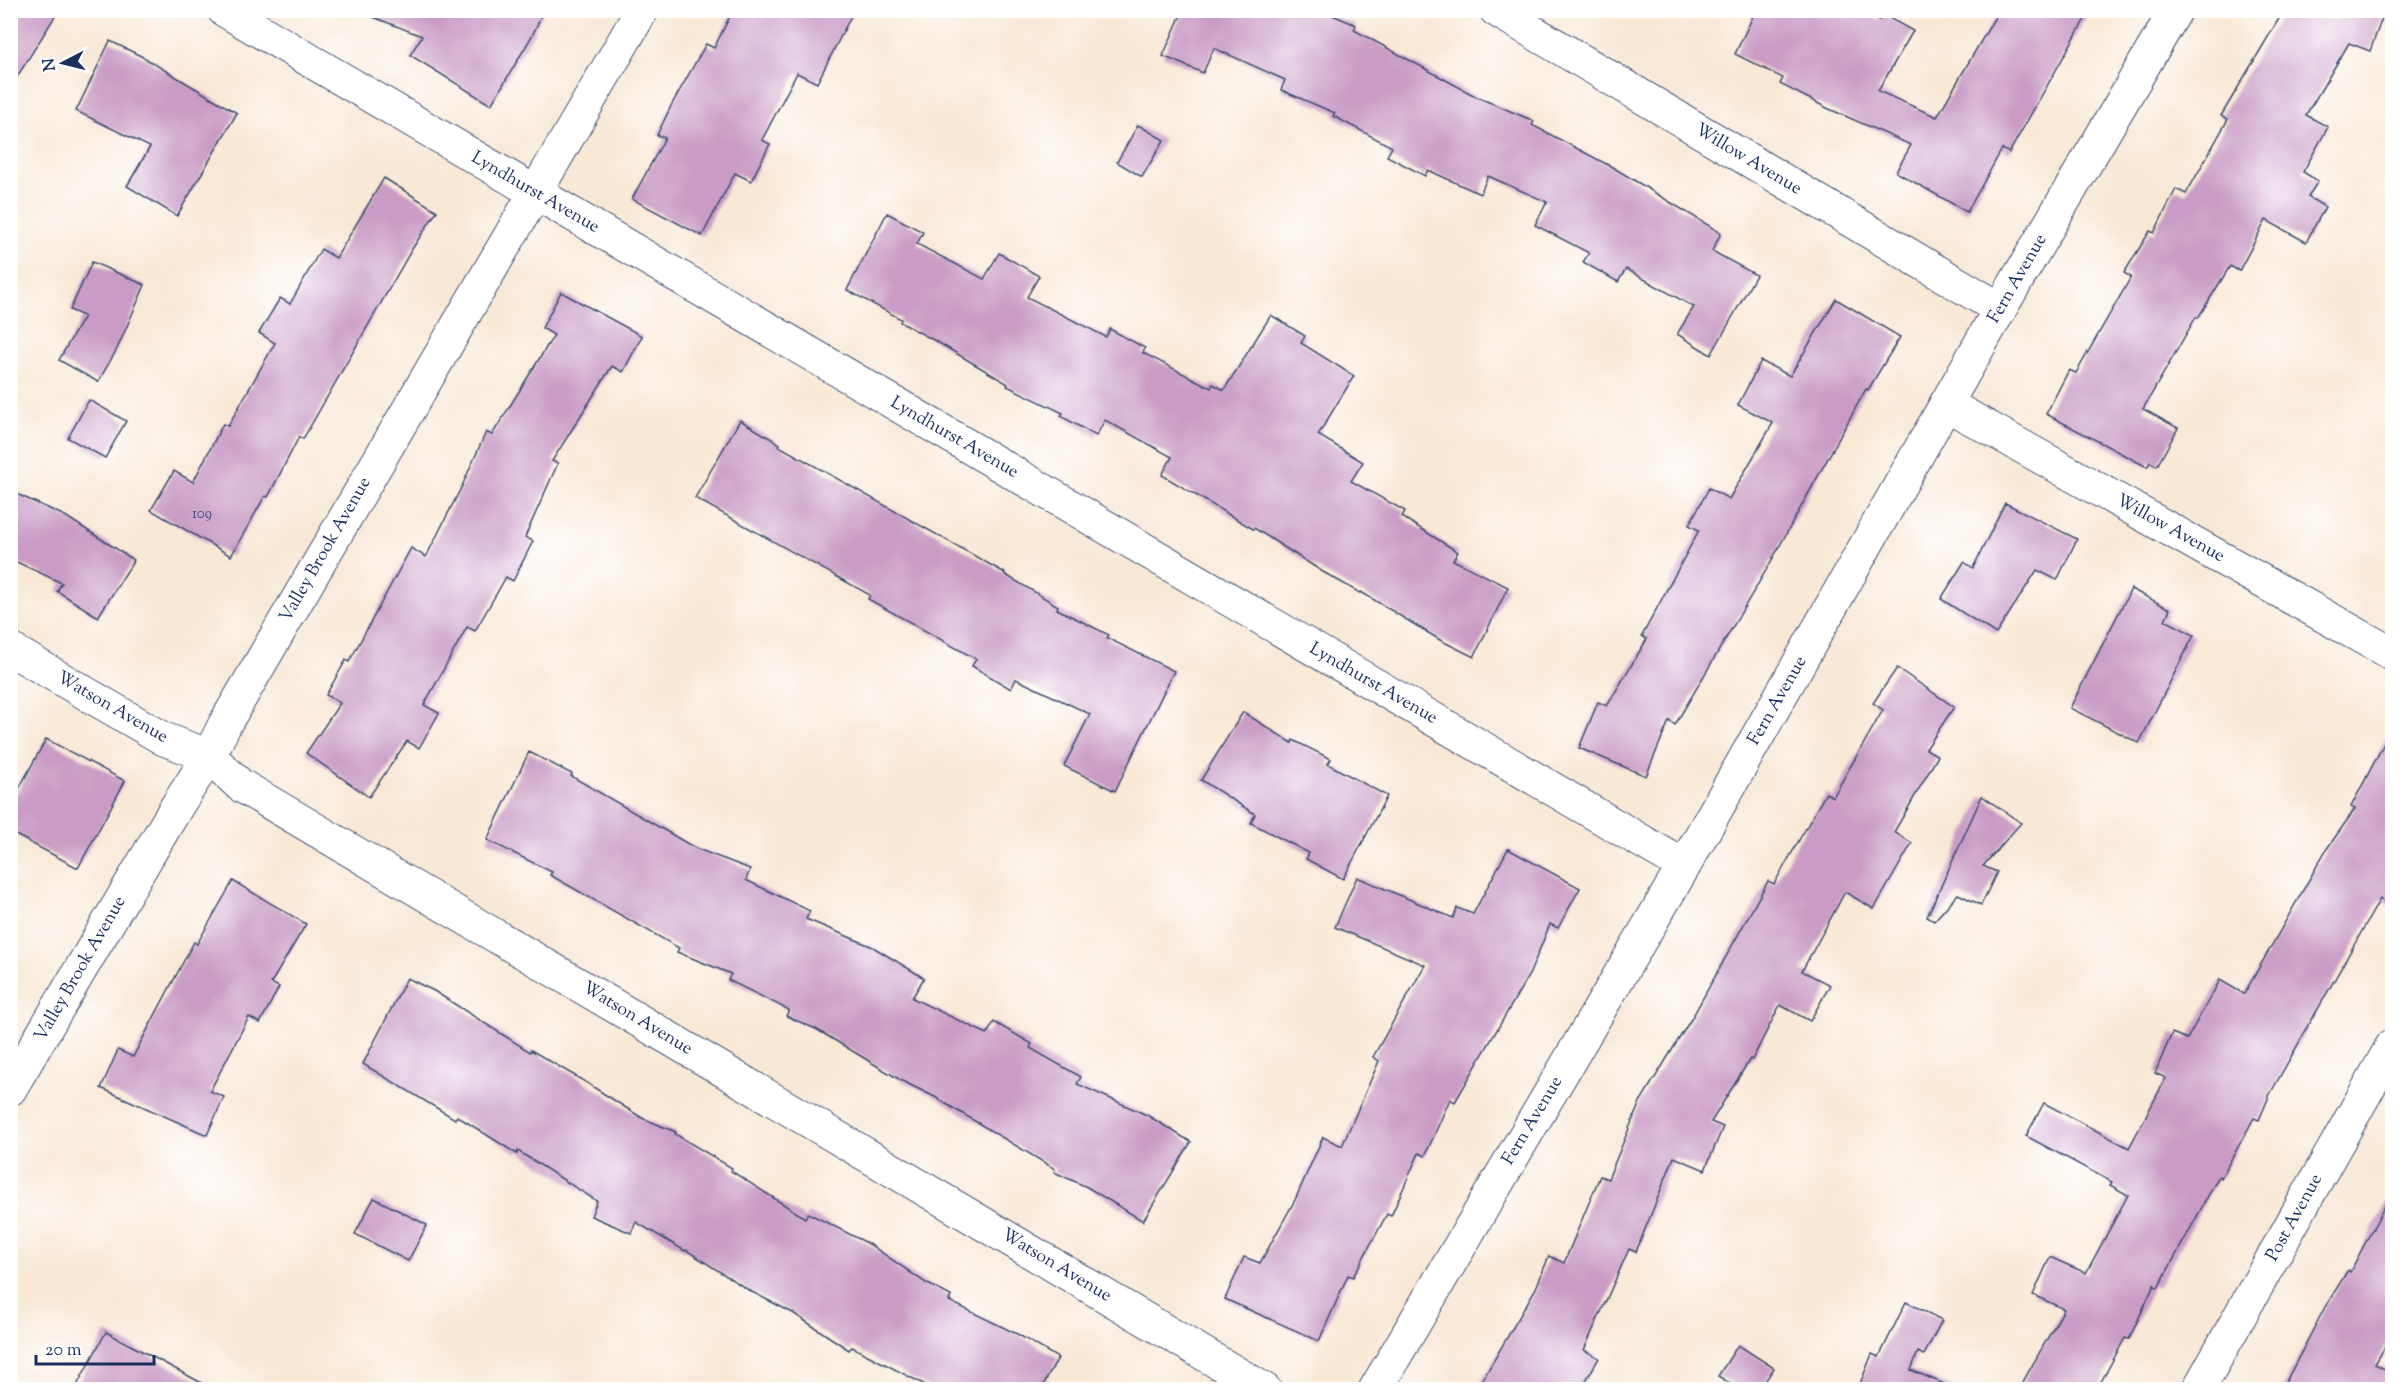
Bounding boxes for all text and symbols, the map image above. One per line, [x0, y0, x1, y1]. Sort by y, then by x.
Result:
north arrow [33, 33, 93, 93]
text: N [38, 57, 63, 72]
street label: Willow Avenue [1690, 118, 1806, 202]
street label: Lyndhurst Avenue [466, 146, 604, 240]
street label: Fern Avenue [1982, 229, 2054, 329]
street label: Lyndhurst Avenue [885, 391, 1023, 485]
street label: Valley Brook Avenue [274, 472, 378, 628]
street label: Willow Avenue [2111, 488, 2229, 570]
house number: 109 [192, 504, 212, 525]
street label: Lyndhurst Avenue [1304, 637, 1442, 731]
street label: Fern Avenue [1742, 651, 1814, 751]
street label: Watson Avenue [51, 666, 173, 750]
street label: Valley Brook Avenue [29, 891, 133, 1047]
street label: Watson Avenue [577, 976, 697, 1062]
street label: Fern Avenue [1496, 1072, 1570, 1170]
street label: Post Avenue [2260, 1170, 2330, 1266]
street label: Watson Avenue [996, 1223, 1116, 1309]
scale bar [36, 1328, 154, 1366]
text: 20 m [45, 1338, 82, 1364]

